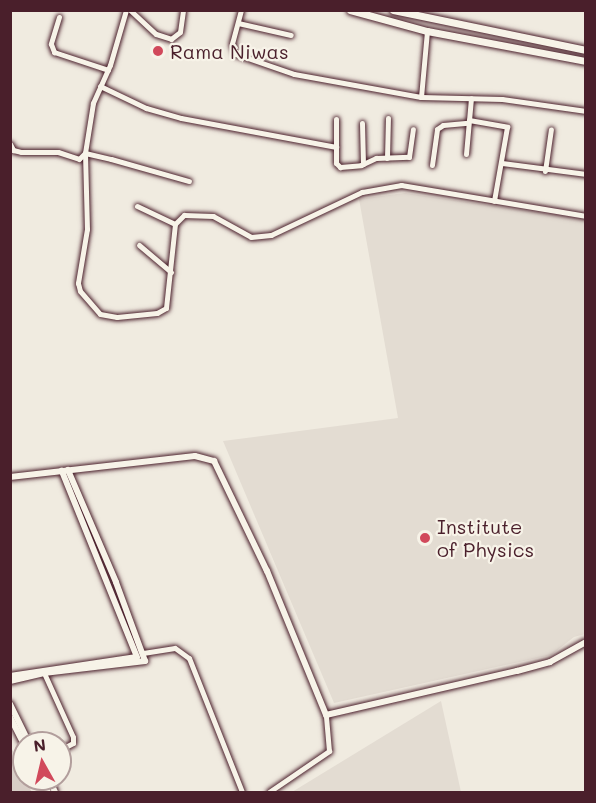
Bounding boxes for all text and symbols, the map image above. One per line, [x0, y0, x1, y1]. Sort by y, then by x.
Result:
place label: Rama Niwas [170, 39, 289, 63]
marker: Rama Niwas [151, 44, 165, 58]
place label: Institute of Physics [437, 514, 534, 561]
marker: Institute of Physics [418, 531, 432, 545]
north arrow [12, 731, 72, 791]
text: N [32, 733, 47, 756]

